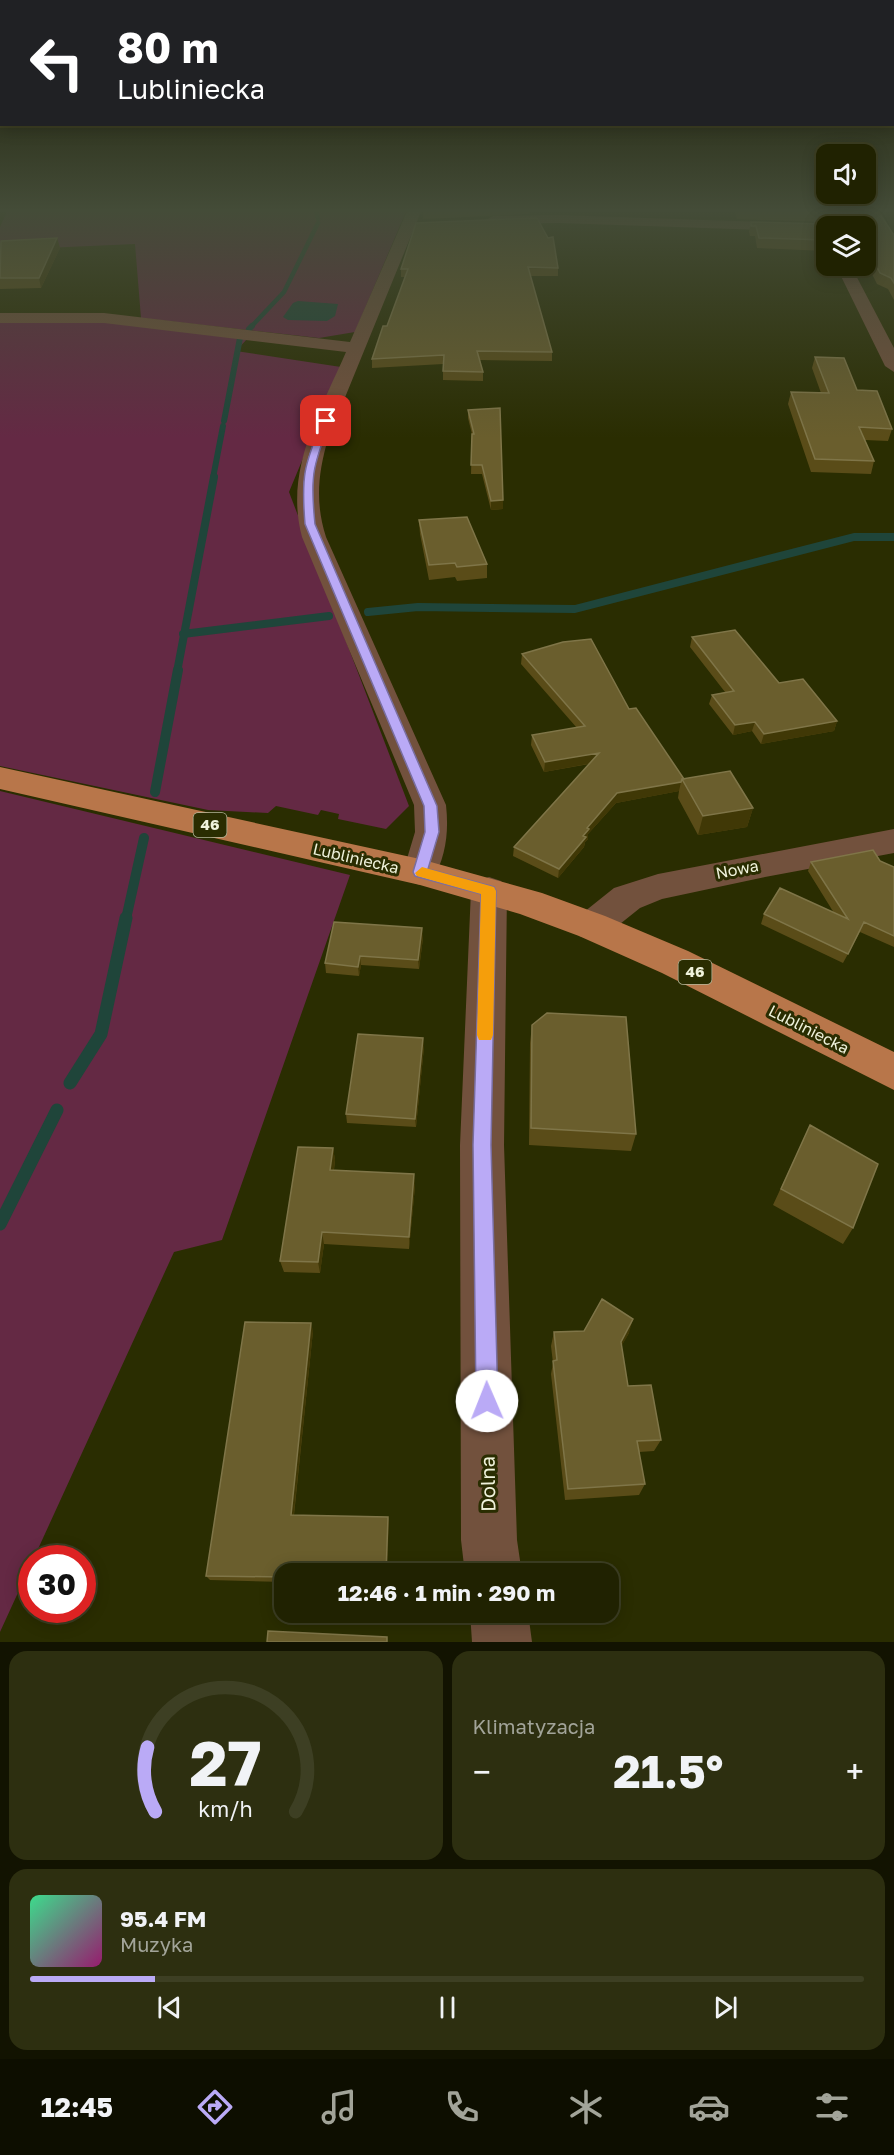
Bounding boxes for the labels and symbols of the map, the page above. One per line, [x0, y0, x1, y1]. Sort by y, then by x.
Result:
pin [300, 395, 351, 446]
road number: 46 [194, 813, 226, 837]
street label: Lubliniecka [311, 838, 401, 878]
street label: Nowa [714, 855, 760, 883]
road number: 46 [678, 960, 712, 984]
street label: Lubliniecka [765, 1000, 853, 1058]
position arrow [455, 1369, 519, 1433]
street label: Dolna [475, 1456, 499, 1512]
speed limit sign: 30 [18, 1545, 96, 1623]

